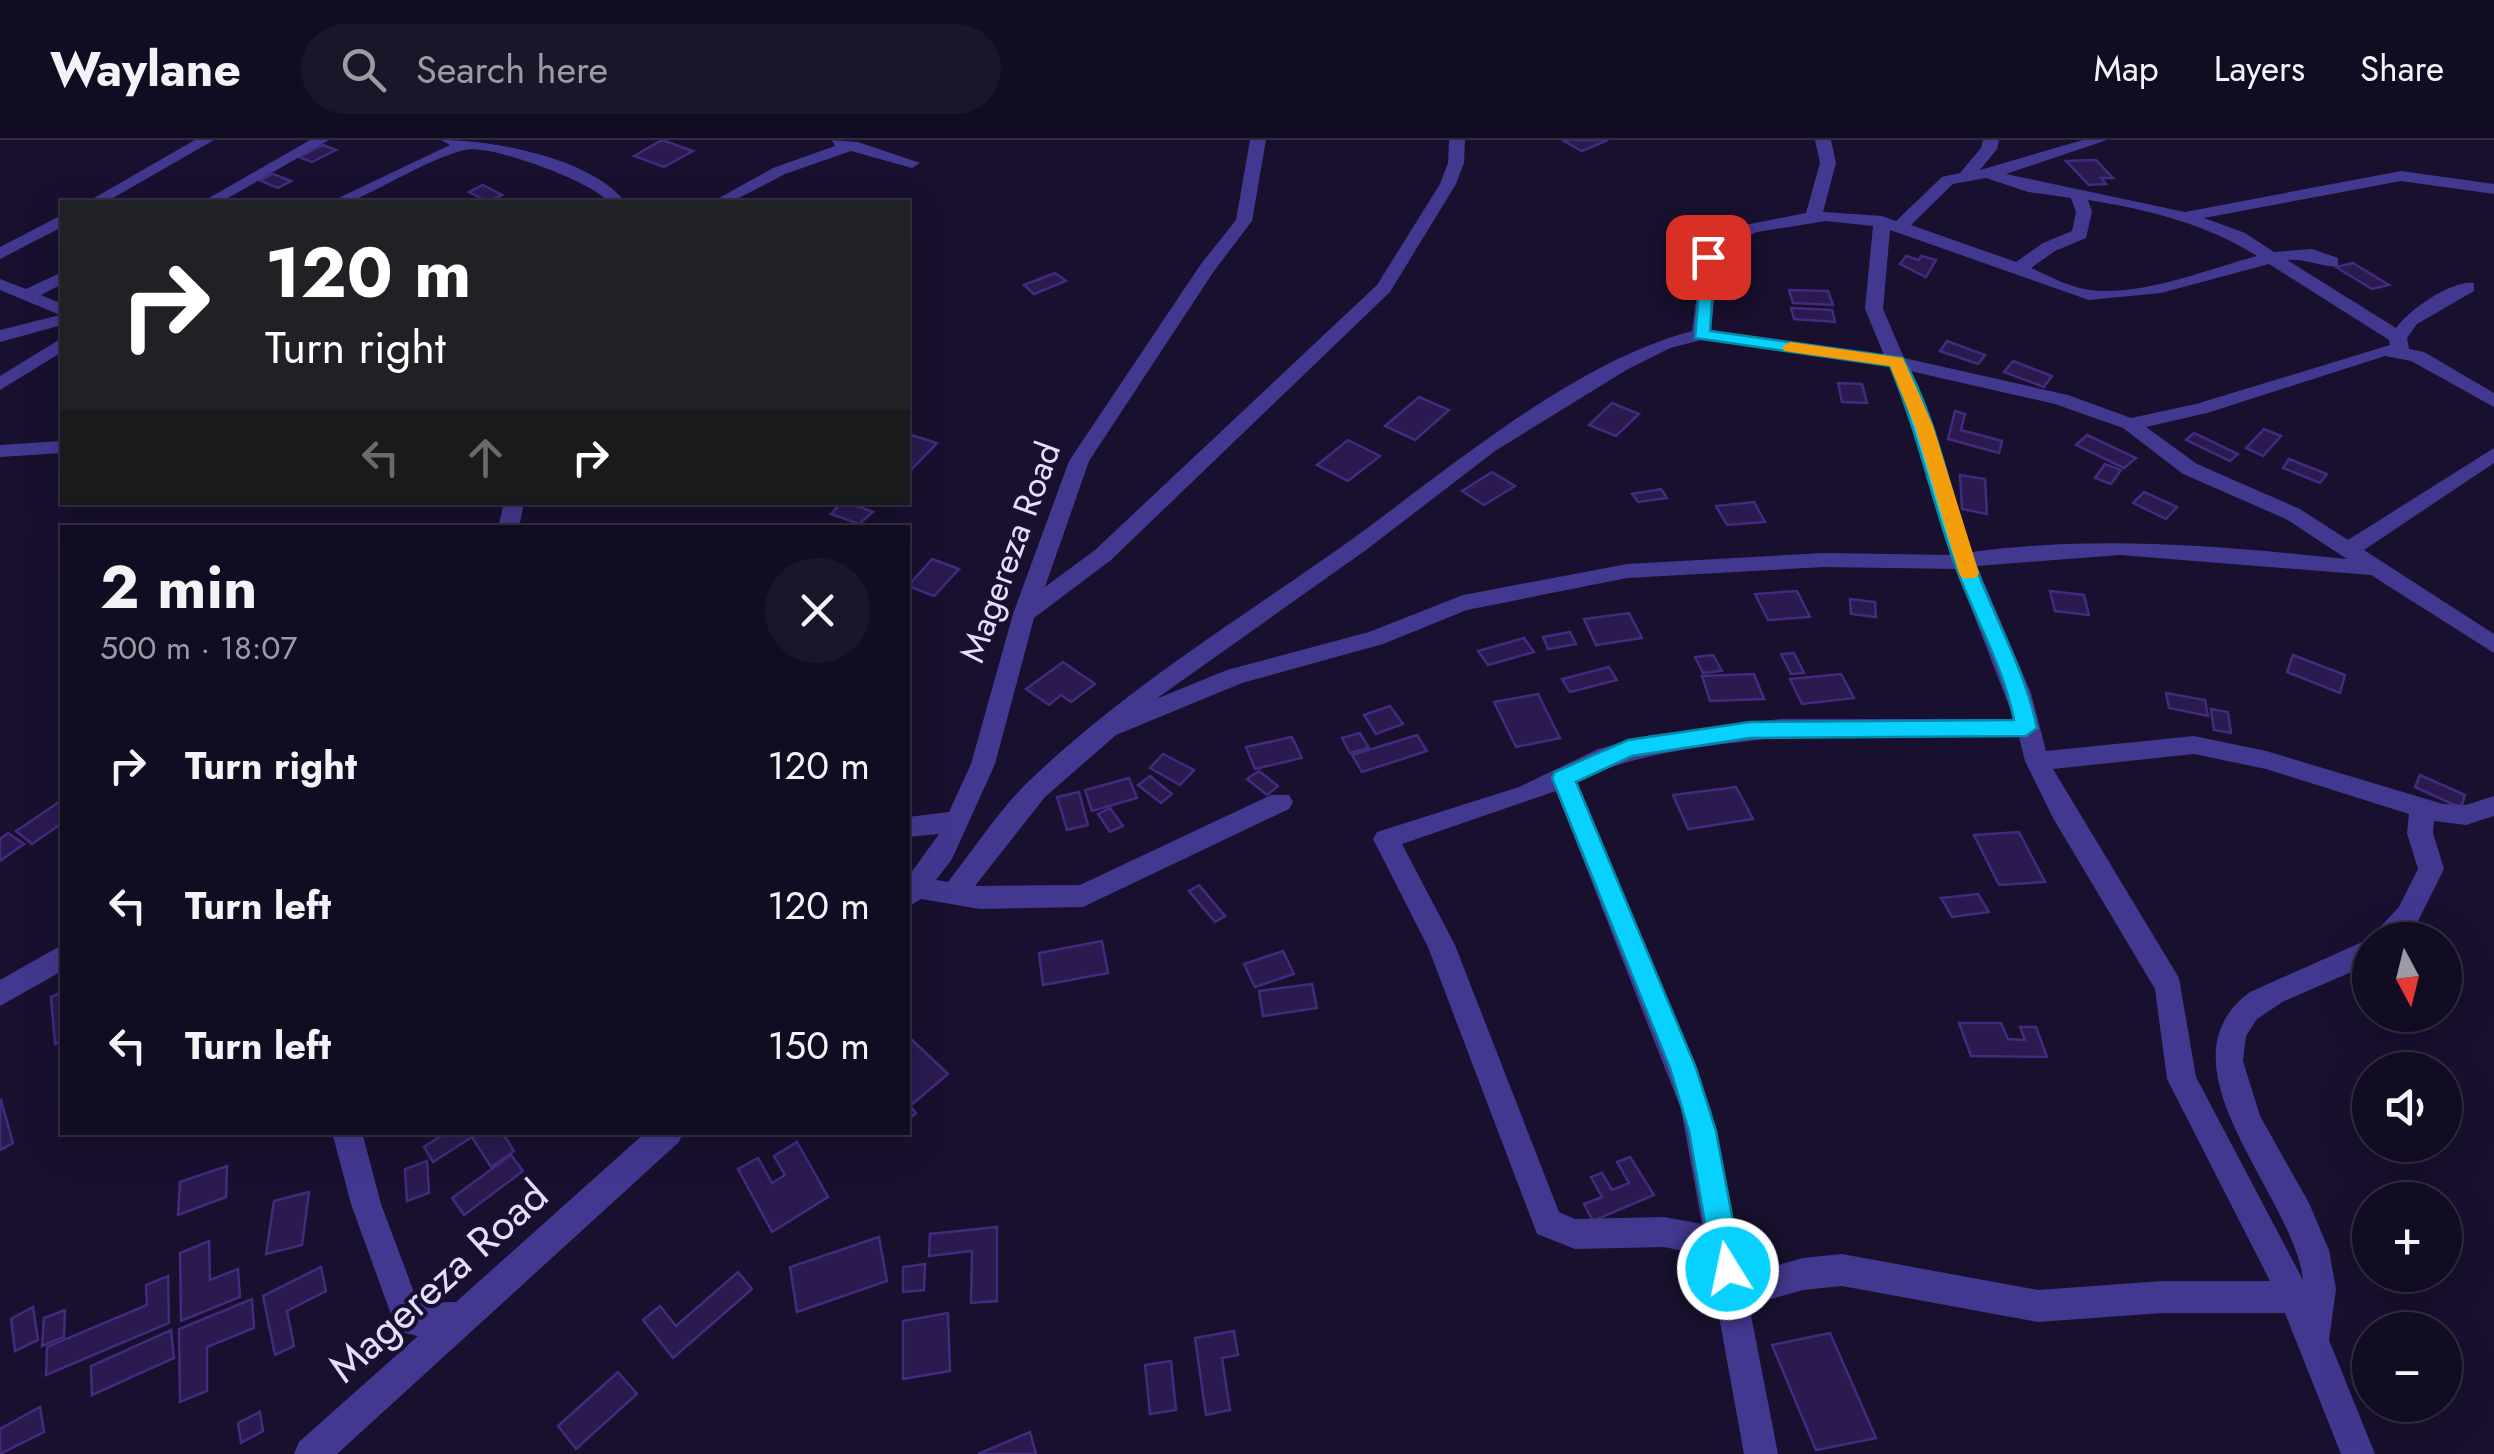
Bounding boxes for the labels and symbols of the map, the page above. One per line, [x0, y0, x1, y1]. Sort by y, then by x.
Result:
pin [1666, 215, 1751, 300]
street label: Magereza Road [947, 435, 1073, 669]
north arrow [2352, 922, 2462, 1032]
street label: Magereza Road [315, 1166, 561, 1396]
position arrow [1676, 1217, 1780, 1321]

